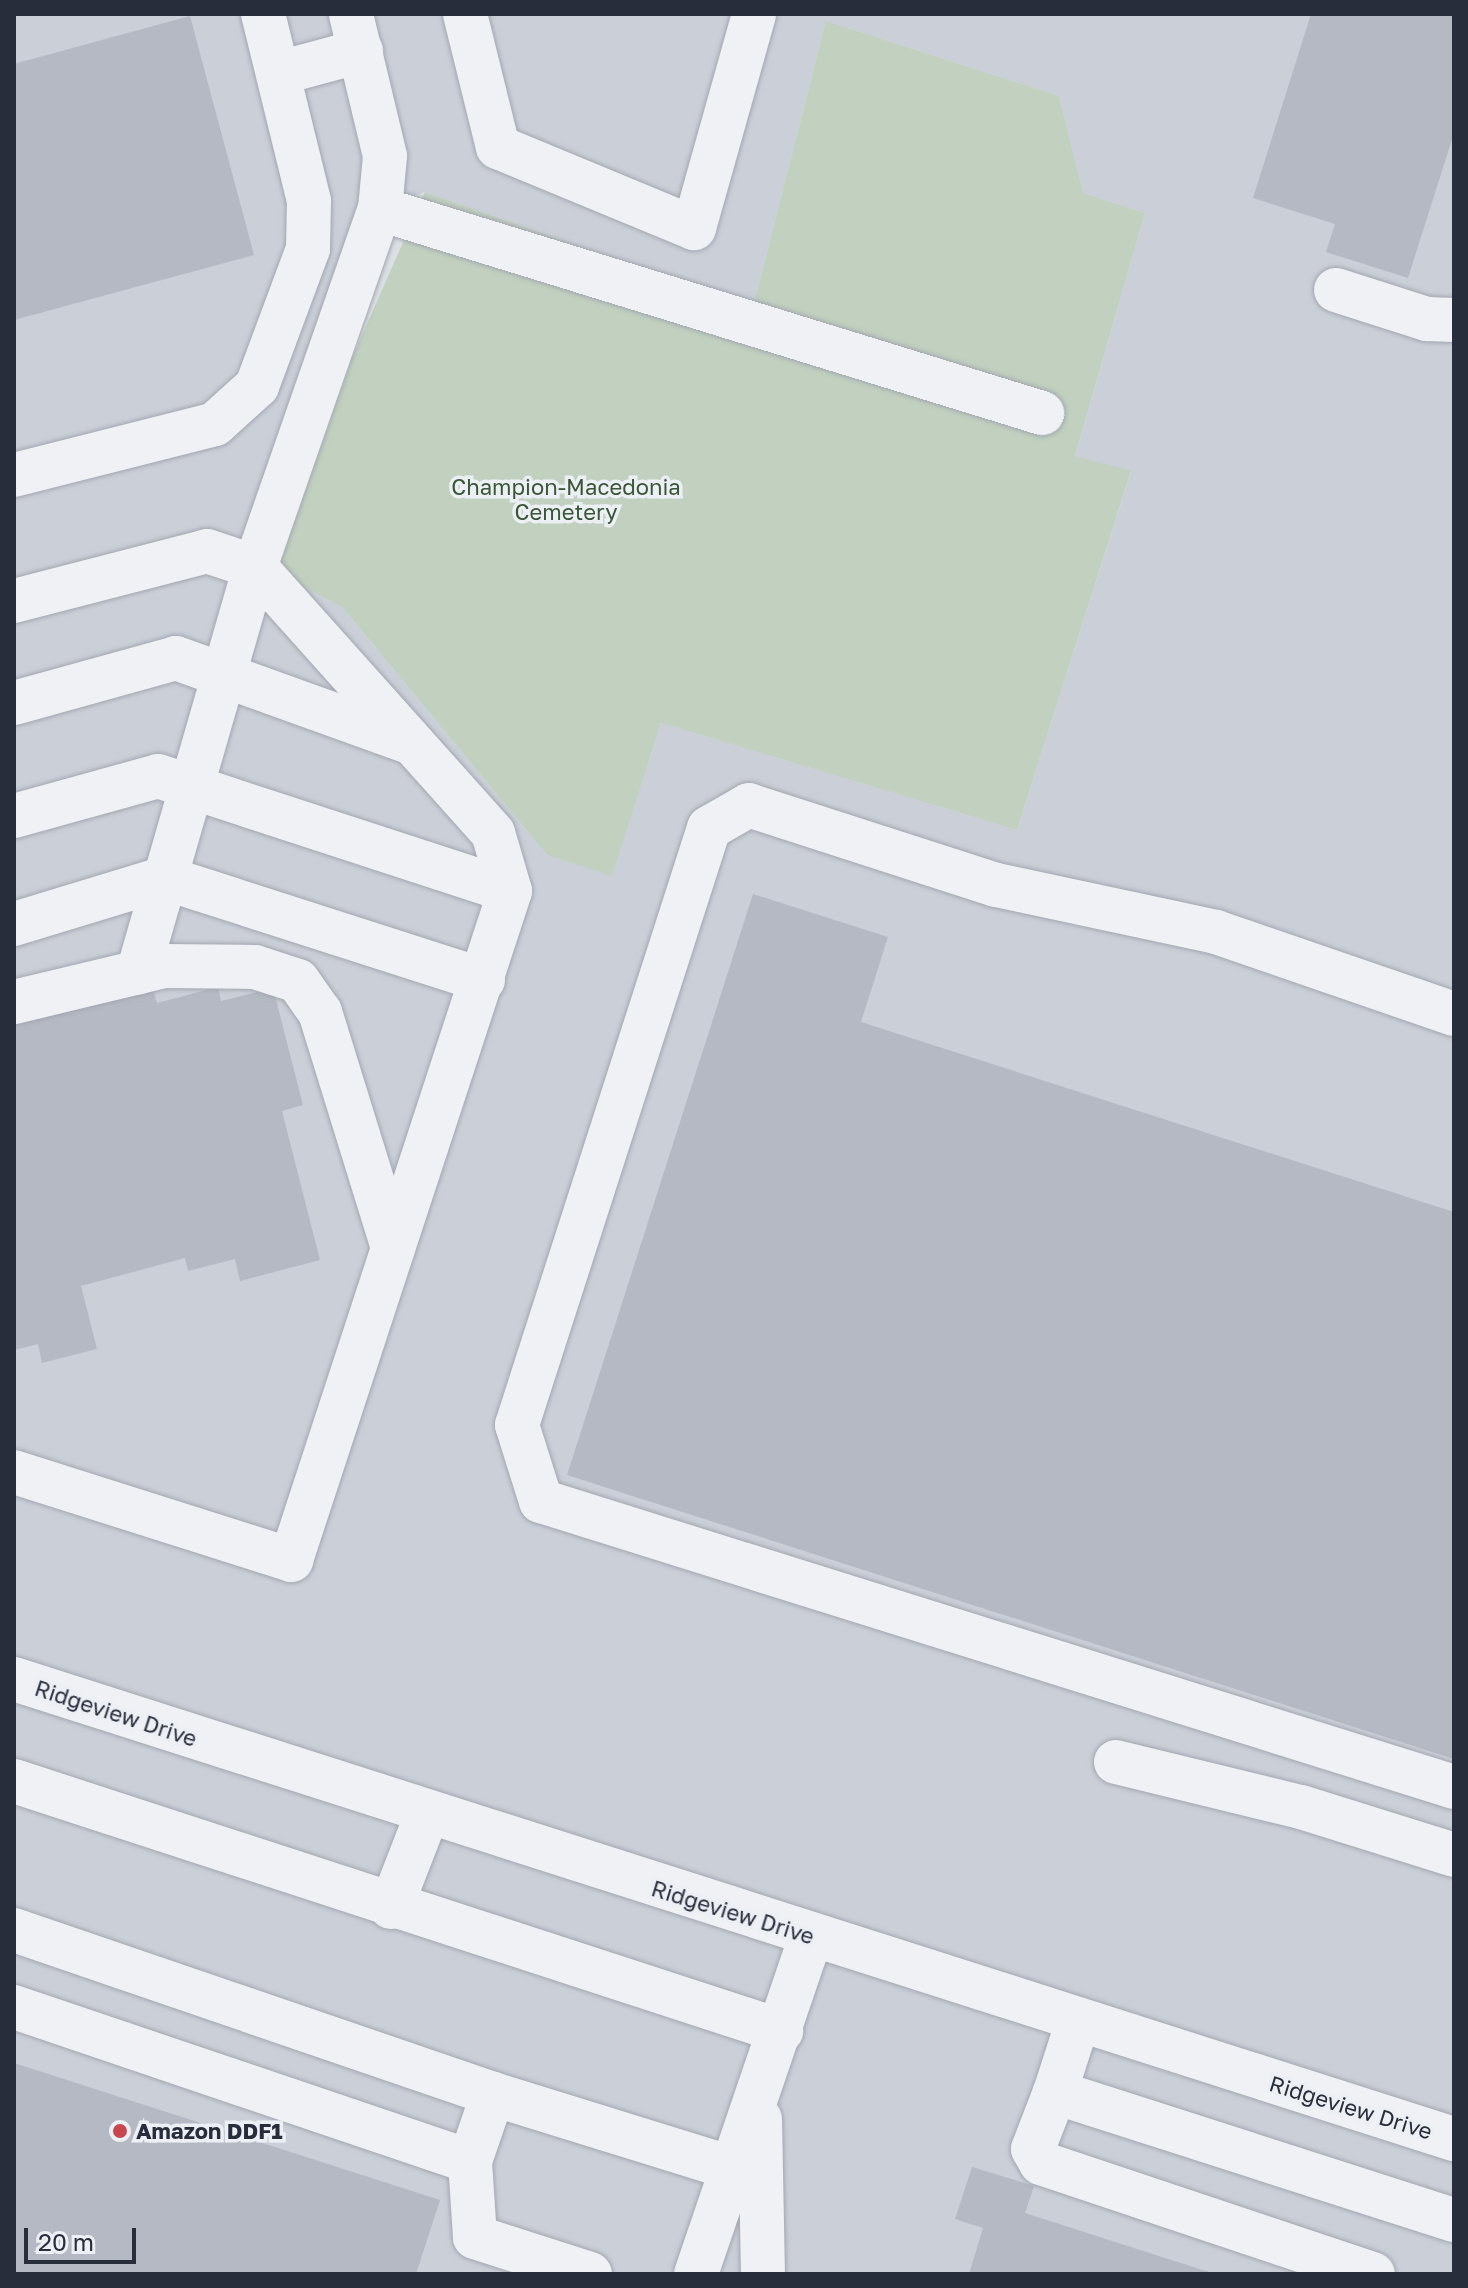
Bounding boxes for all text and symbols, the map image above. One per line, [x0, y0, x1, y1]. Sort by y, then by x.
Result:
park label: Champion-Macedonia Cemetery [451, 473, 681, 524]
street label: Ridgeview Drive [32, 1674, 200, 1752]
street label: Ridgeview Drive [648, 1875, 818, 1949]
street label: Ridgeview Drive [1266, 2070, 1436, 2144]
place label: Amazon DDF1 [136, 2118, 283, 2144]
marker: Amazon DDF1 [111, 2122, 129, 2140]
scale bar [28, 2212, 140, 2262]
text: 20 m [38, 2227, 94, 2256]

